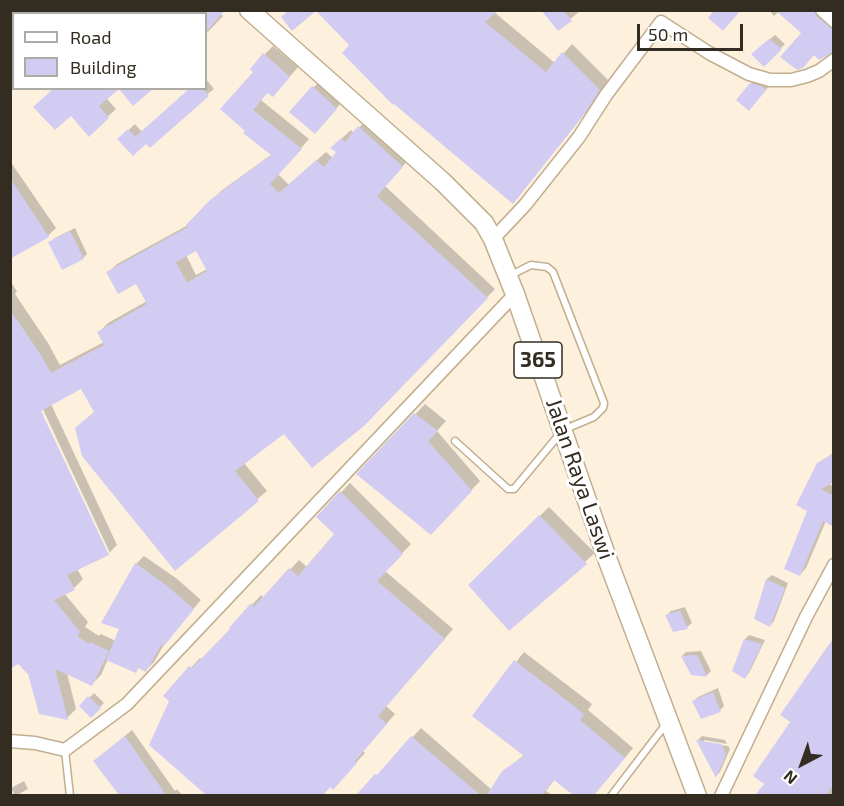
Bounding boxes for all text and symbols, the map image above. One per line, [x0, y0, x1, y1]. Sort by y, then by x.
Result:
legend [12, 12, 207, 90]
scale bar [640, 12, 746, 50]
text: 50 m [648, 23, 688, 45]
text: Road [70, 26, 111, 48]
text: Building [70, 56, 137, 78]
road number: 365 [514, 342, 562, 378]
street label: Jalan Raya Laswi [540, 395, 620, 563]
north arrow [772, 734, 832, 794]
text: N [779, 767, 800, 789]

